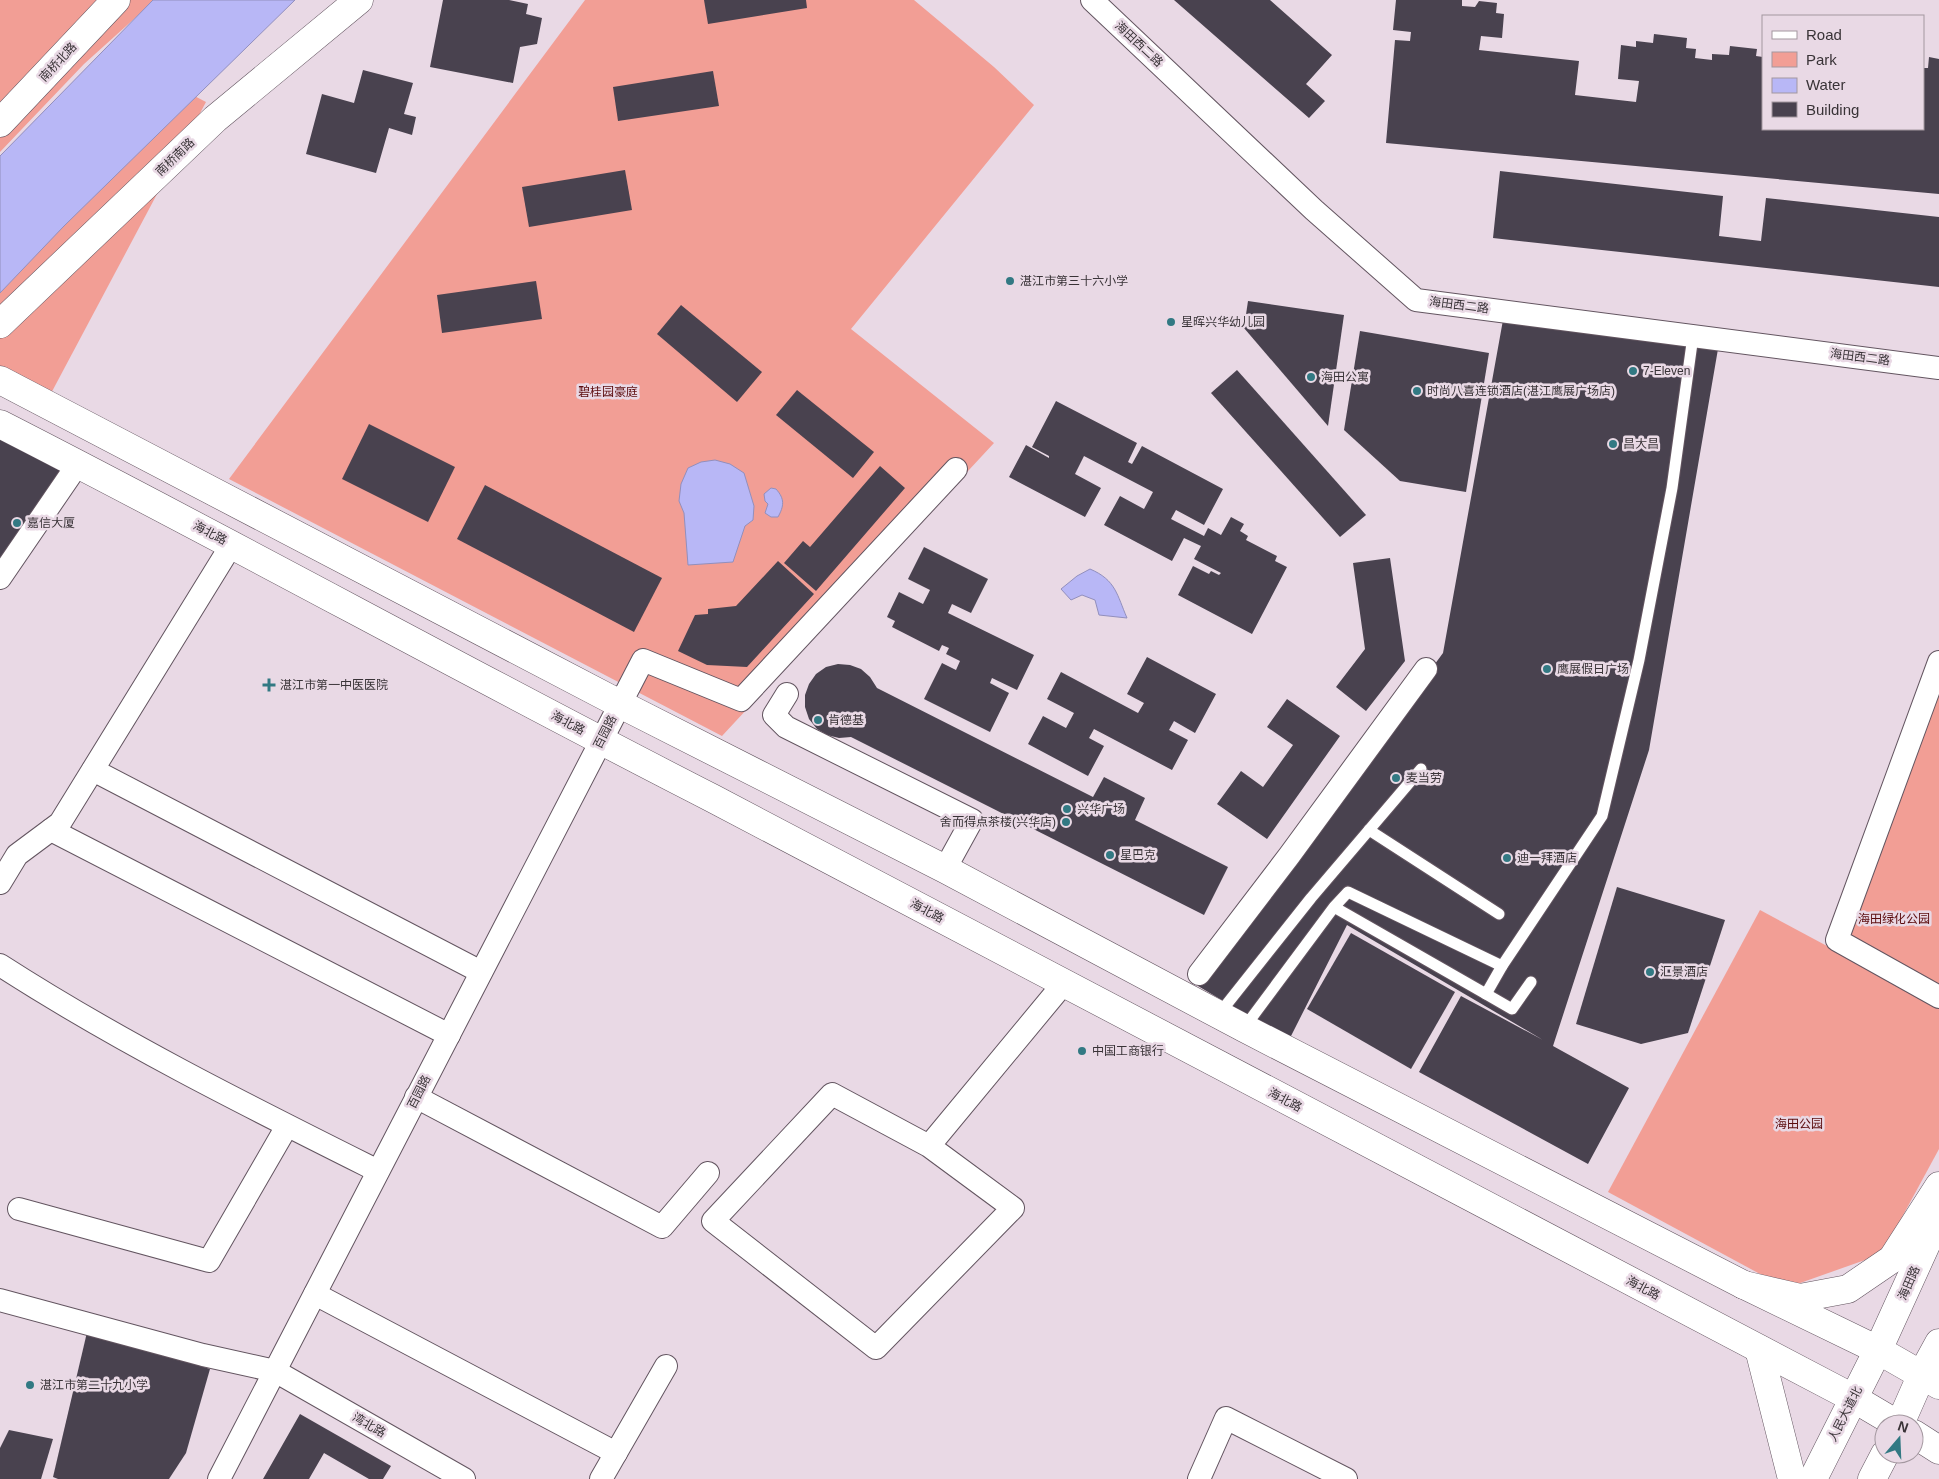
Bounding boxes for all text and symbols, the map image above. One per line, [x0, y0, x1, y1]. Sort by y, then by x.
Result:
legend [1762, 15, 1924, 130]
street label: 海田西二路 [1112, 18, 1166, 70]
text: Road [1806, 26, 1842, 43]
street label: 南桥北路 [37, 40, 79, 84]
text: Park [1806, 51, 1837, 68]
text: Water [1806, 76, 1845, 93]
text: Building [1806, 101, 1859, 118]
street label: 南桥南路 [153, 135, 197, 179]
place label: 湛江市第三十六小学 [1020, 274, 1128, 288]
marker: 湛江市第三十六小学 [1004, 275, 1016, 287]
street label: 海田西二路 [1428, 294, 1490, 316]
place label: 星晖兴华幼儿园 [1181, 315, 1265, 329]
marker: 星晖兴华幼儿园 [1165, 316, 1177, 328]
street label: 海田西二路 [1829, 346, 1891, 368]
place label: 7-Eleven [1643, 364, 1690, 378]
marker: 7-Eleven [1627, 365, 1639, 377]
place label: 海田公寓 [1321, 370, 1369, 384]
marker: 海田公寓 [1305, 371, 1317, 383]
place label: 时尚八喜连锁酒店(湛江鹰展广场店) [1427, 384, 1615, 398]
park label: 碧桂园豪庭 [578, 385, 638, 399]
marker: 时尚八喜连锁酒店(湛江鹰展广场店) [1411, 385, 1423, 397]
place label: 昌大昌 [1623, 437, 1659, 451]
marker: 昌大昌 [1607, 438, 1619, 450]
place label: 嘉信大厦 [27, 516, 75, 530]
marker: 嘉信大厦 [11, 517, 23, 529]
street label: 海北路 [191, 518, 229, 548]
place label: 鹰展假日广场 [1557, 662, 1629, 676]
marker: 鹰展假日广场 [1541, 663, 1553, 675]
marker: 湛江市第一中医医院 [262, 678, 276, 692]
place label: 湛江市第一中医医院 [280, 678, 388, 692]
street label: 海北路 [549, 708, 587, 738]
street label: 百园路 [591, 713, 619, 751]
place label: 肯德基 [828, 713, 864, 727]
marker: 肯德基 [812, 714, 824, 726]
place label: 麦当劳 [1406, 771, 1442, 785]
marker: 麦当劳 [1390, 772, 1402, 784]
place label: 兴华广场 [1077, 802, 1125, 816]
marker: 兴华广场 [1061, 803, 1073, 815]
place label: 舍而得点茶楼(兴华店) [940, 815, 1056, 829]
marker: 舍而得点茶楼(兴华店) [1060, 816, 1072, 828]
place label: 星巴克 [1120, 848, 1156, 862]
marker: 星巴克 [1104, 849, 1116, 861]
place label: 迪一拜酒店 [1517, 851, 1577, 865]
marker: 迪一拜酒店 [1501, 852, 1513, 864]
street label: 海北路 [908, 896, 946, 926]
park label: 海田绿化公园 [1858, 912, 1930, 926]
place label: 汇景酒店 [1660, 965, 1708, 979]
marker: 汇景酒店 [1644, 966, 1656, 978]
place label: 中国工商银行 [1092, 1044, 1164, 1058]
marker: 中国工商银行 [1076, 1045, 1088, 1057]
street label: 百园路 [405, 1073, 433, 1111]
street label: 海北路 [1266, 1085, 1304, 1115]
park label: 海田公园 [1775, 1117, 1823, 1131]
street label: 海田路 [1895, 1264, 1923, 1302]
street label: 海北路 [1624, 1273, 1662, 1303]
place label: 湛江市第二十九小学 [40, 1378, 148, 1392]
marker: 湛江市第二十九小学 [24, 1379, 36, 1391]
street label: 人民大道北 [1825, 1384, 1865, 1444]
street label: 湾北路 [350, 1410, 388, 1440]
north arrow [1874, 1414, 1924, 1464]
text: N [1896, 1417, 1911, 1436]

